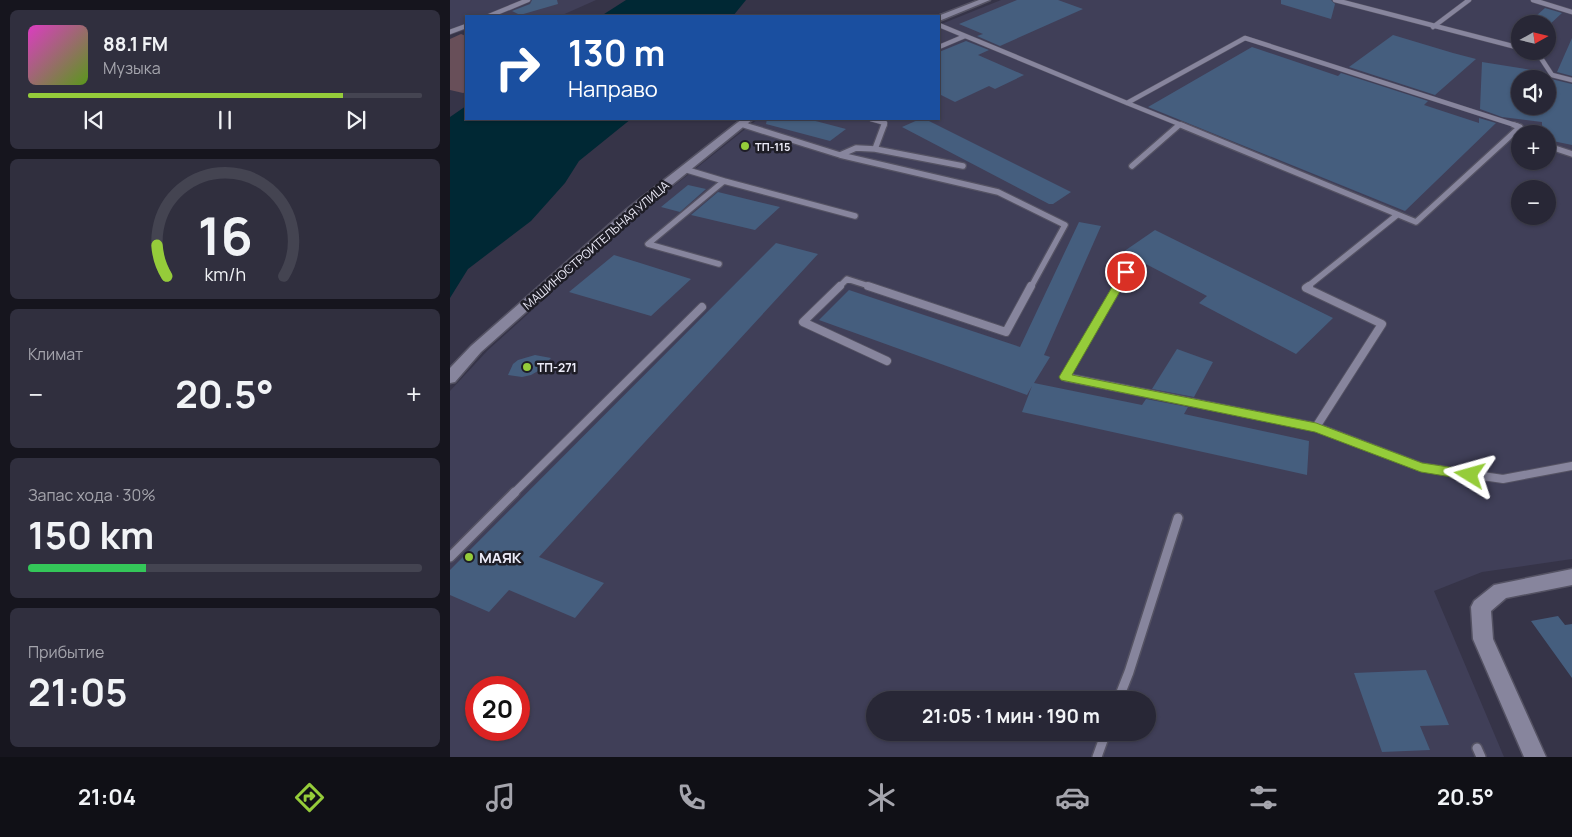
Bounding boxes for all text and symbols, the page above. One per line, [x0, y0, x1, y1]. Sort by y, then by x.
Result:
north arrow [1511, 15, 1556, 60]
map controls [1511, 15, 1556, 225]
text: 130 m [568, 29, 665, 77]
text: 88.1 FM [103, 31, 168, 57]
icon: right [485, 35, 550, 100]
text: Музыка [103, 57, 161, 79]
button: sound [1511, 70, 1556, 115]
text: Направо [568, 74, 658, 104]
icon: previous [80, 106, 108, 134]
icon: pause [211, 106, 239, 134]
icon: next [342, 106, 370, 134]
button: + [1511, 125, 1556, 170]
place label: ТП-115 [755, 139, 790, 154]
marker: ТП-115 [739, 140, 751, 152]
street label: МАШИНОСТРОИТЕЛЬНАЯ УЛИЦА [519, 176, 673, 313]
button: − [1511, 180, 1556, 225]
text: 16 [197, 200, 253, 271]
pin [1105, 251, 1147, 293]
icon: arrive [1112, 258, 1140, 286]
text: km/h [204, 262, 246, 286]
text: Климат [28, 343, 83, 365]
place label: ТП-271 [537, 359, 577, 376]
marker: ТП-271 [521, 361, 533, 373]
text: 20.5° [175, 367, 274, 419]
text: − [28, 375, 43, 413]
text: + [406, 375, 422, 413]
position arrow [1443, 448, 1495, 500]
text: Запас хода · 30% [28, 484, 156, 506]
text: 150 km [28, 508, 154, 560]
place label: МАЯК [479, 547, 522, 568]
marker: МАЯК [463, 551, 475, 563]
text: Прибытие [28, 641, 104, 663]
text: 21:05 [28, 665, 128, 717]
speed limit sign: 20 [465, 676, 530, 741]
text: 21:05 · 1 мин · 190 m [922, 703, 1100, 729]
icon: directions [292, 780, 327, 815]
icon: music [483, 780, 518, 815]
icon: phone [674, 780, 709, 815]
icon: climate [864, 780, 899, 815]
icon: car [1055, 780, 1090, 815]
icon: filters [1246, 780, 1281, 815]
text: 21:04 [78, 782, 136, 812]
text: 20.5° [1437, 782, 1494, 812]

